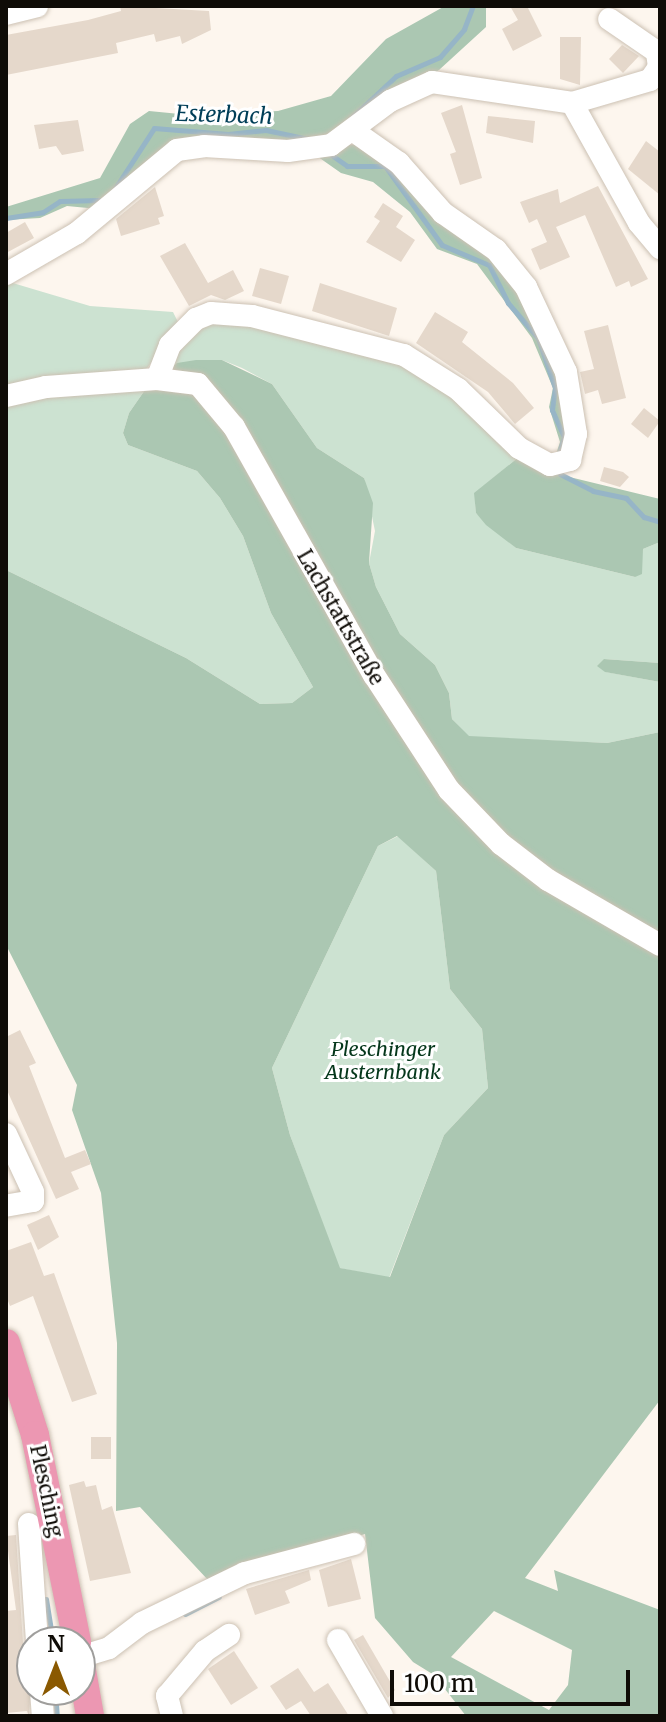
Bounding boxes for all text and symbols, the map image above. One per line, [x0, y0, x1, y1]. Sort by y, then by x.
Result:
water label: Esterbach [175, 100, 273, 130]
street label: Lachstattstraße [293, 545, 389, 689]
park label: Pleschinger Austernbank [325, 1037, 441, 1084]
street label: Plesching [26, 1443, 68, 1539]
north arrow [16, 1626, 96, 1706]
text: N [47, 1630, 65, 1658]
scale bar [394, 1654, 634, 1704]
text: 100 m [404, 1668, 474, 1699]

